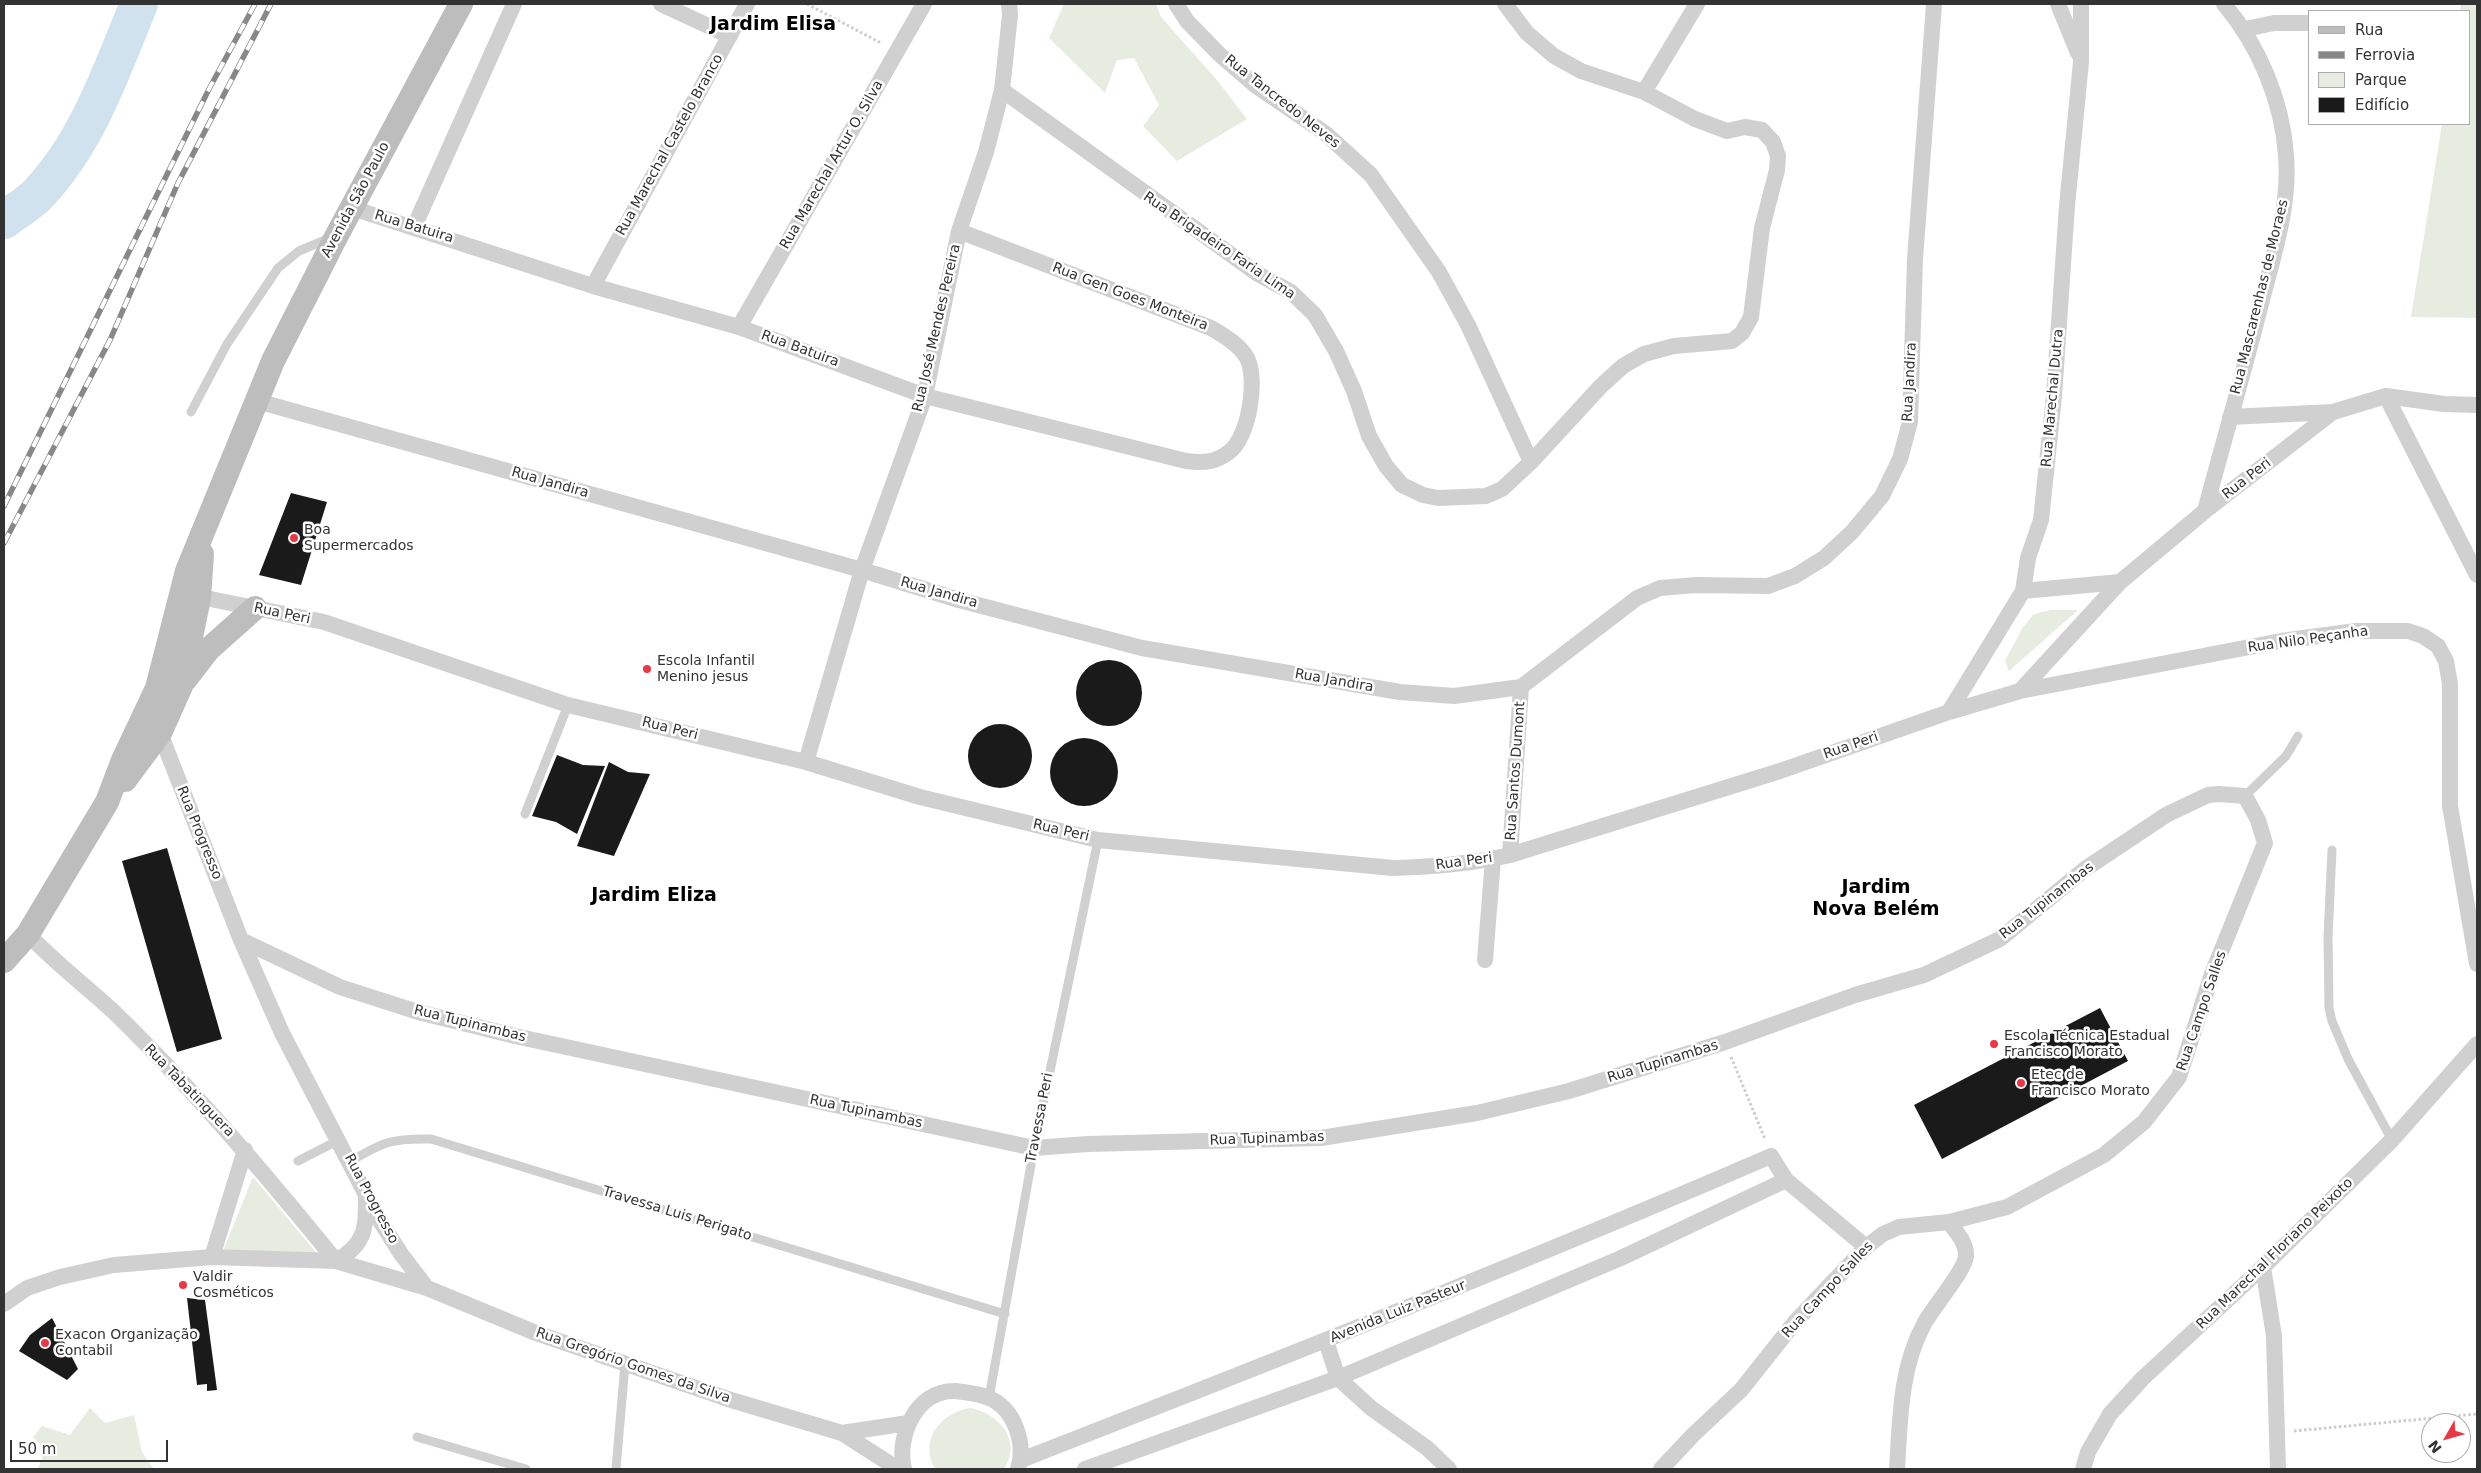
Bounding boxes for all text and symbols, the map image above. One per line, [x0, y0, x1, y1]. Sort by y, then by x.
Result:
legend [2308, 10, 2471, 125]
district label: Jardim Elisa [710, 14, 836, 36]
text: Rua [2355, 21, 2383, 39]
text: Ferrovia [2355, 46, 2415, 64]
street label: Rua Marechal Castelo Branco [613, 51, 727, 239]
street label: Rua Tancredo Neves [1221, 52, 1343, 152]
text: Parque [2355, 71, 2407, 89]
street label: Rua Marechal Artur O. Silva [777, 78, 887, 252]
text: Edifício [2355, 96, 2409, 114]
street label: Avenida São Paulo [318, 139, 394, 261]
street label: Rua Brigadeiro Faria Lima [1140, 189, 1298, 303]
street label: Rua Mascarenhas de Moraes [2228, 198, 2292, 396]
street label: Rua Batuira [372, 207, 456, 247]
street label: Rua José Mendes Pereira [910, 242, 964, 414]
street label: Rua Gen Goes Monteira [1050, 260, 1210, 334]
street label: Rua Batuira [759, 327, 841, 371]
street label: Rua Marechal Dutra [2039, 328, 2067, 468]
street label: Rua Jandira [1900, 342, 1920, 422]
street label: Rua Peri [2219, 455, 2275, 503]
street label: Rua Jandira [509, 464, 591, 502]
place label: Boa Supermercados [304, 522, 413, 554]
marker: Boa Supermercados [288, 532, 300, 544]
street label: Rua Jandira [898, 574, 980, 612]
street label: Rua Peri [252, 600, 312, 628]
street label: Rua Nilo Peçanha [2247, 623, 2369, 657]
place label: Escola Infantil Menino jesus [657, 653, 755, 686]
marker: Escola Infantil Menino jesus [641, 663, 653, 675]
street label: Rua Jandira [1293, 666, 1375, 696]
street label: Rua Santos Dumont [1503, 701, 1529, 841]
street label: Rua Peri [640, 714, 700, 744]
street label: Rua Peri [1821, 729, 1881, 763]
street label: Rua Progresso [173, 784, 225, 882]
street label: Rua Peri [1031, 816, 1091, 846]
street label: Rua Peri [1435, 850, 1493, 874]
street label: Rua Tupinambas [1997, 859, 2097, 943]
district label: Jardim Nova Belém [1812, 877, 1940, 921]
district label: Jardim Eliza [591, 885, 717, 907]
street label: Rua Campo Salles [2174, 949, 2230, 1073]
street label: Rua Tupinambas [412, 1002, 528, 1046]
place label: Escola Técnica Estadual Francisco Morato [2004, 1028, 2170, 1060]
street label: Rua Tupinambas [1606, 1037, 1720, 1087]
marker: Escola Técnica Estadual Francisco Morato [1988, 1038, 2000, 1050]
street label: Rua Tabatinguera [140, 1041, 238, 1141]
place label: Etec de Francisco Morato [2031, 1067, 2150, 1100]
street label: Travessa Peri [1023, 1071, 1057, 1165]
marker: Etec de Francisco Morato [2015, 1077, 2027, 1089]
street label: Rua Tupinambas [808, 1092, 924, 1132]
street label: Rua Tupinambas [1209, 1129, 1325, 1149]
street label: Rua Progresso [340, 1151, 402, 1247]
street label: Rua Marechal Floriano Peixoto [2193, 1175, 2357, 1333]
street label: Travessa Luis Perigato [600, 1183, 754, 1245]
street label: Rua Campo Salles [1779, 1238, 1877, 1342]
place label: Valdir Cosméticos [193, 1269, 274, 1302]
street label: Avenida Luiz Pasteur [1328, 1277, 1468, 1347]
marker: Valdir Cosméticos [177, 1279, 189, 1291]
street label: Rua Gregório Gomes da Silva [533, 1325, 733, 1407]
place label: Exacon Organização Contabil [55, 1327, 198, 1360]
marker: Exacon Organização Contabil [39, 1337, 51, 1349]
north arrow [2421, 1413, 2471, 1463]
scale bar [12, 1430, 170, 1462]
text: N [2425, 1437, 2445, 1456]
text: 50 m [18, 1440, 56, 1458]

